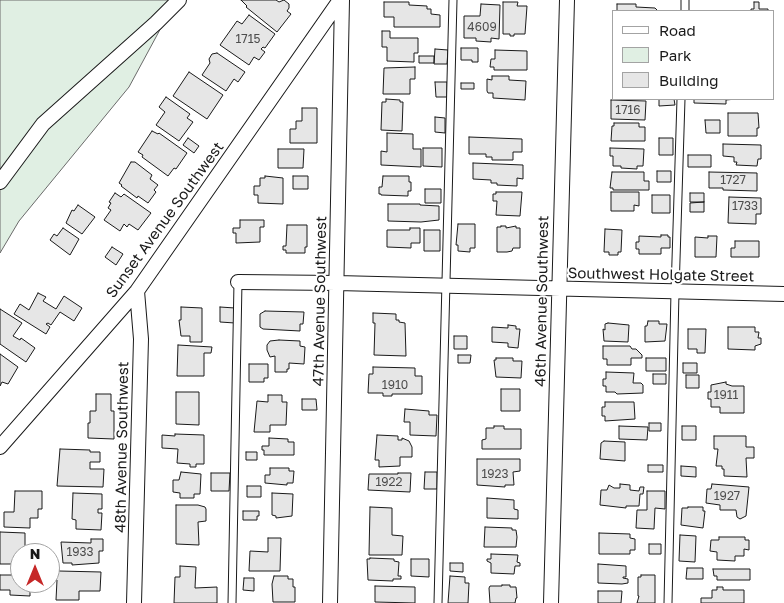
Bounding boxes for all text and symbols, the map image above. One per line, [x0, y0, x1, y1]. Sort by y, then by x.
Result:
legend [612, 10, 774, 100]
house number: 4609 [467, 20, 497, 34]
text: Road [659, 21, 696, 39]
house number: 1715 [236, 32, 260, 46]
text: Park [659, 46, 691, 64]
text: Building [659, 71, 719, 89]
house number: 1716 [615, 103, 641, 117]
street label: Sunset Avenue Southwest [102, 139, 228, 301]
house number: 1727 [720, 173, 746, 187]
house number: 1733 [732, 199, 758, 213]
street label: 46th Avenue Southwest [532, 215, 552, 387]
street label: 47th Avenue Southwest [310, 216, 330, 386]
street label: Southwest Holgate Street [568, 264, 754, 286]
street label: 48th Avenue Southwest [112, 361, 132, 533]
house number: 1910 [382, 378, 408, 392]
house number: 1911 [714, 388, 738, 402]
house number: 1923 [481, 467, 509, 481]
house number: 1922 [376, 475, 402, 489]
house number: 1927 [714, 489, 740, 503]
north arrow [10, 543, 60, 593]
text: N [30, 545, 40, 562]
house number: 1933 [66, 545, 94, 559]

